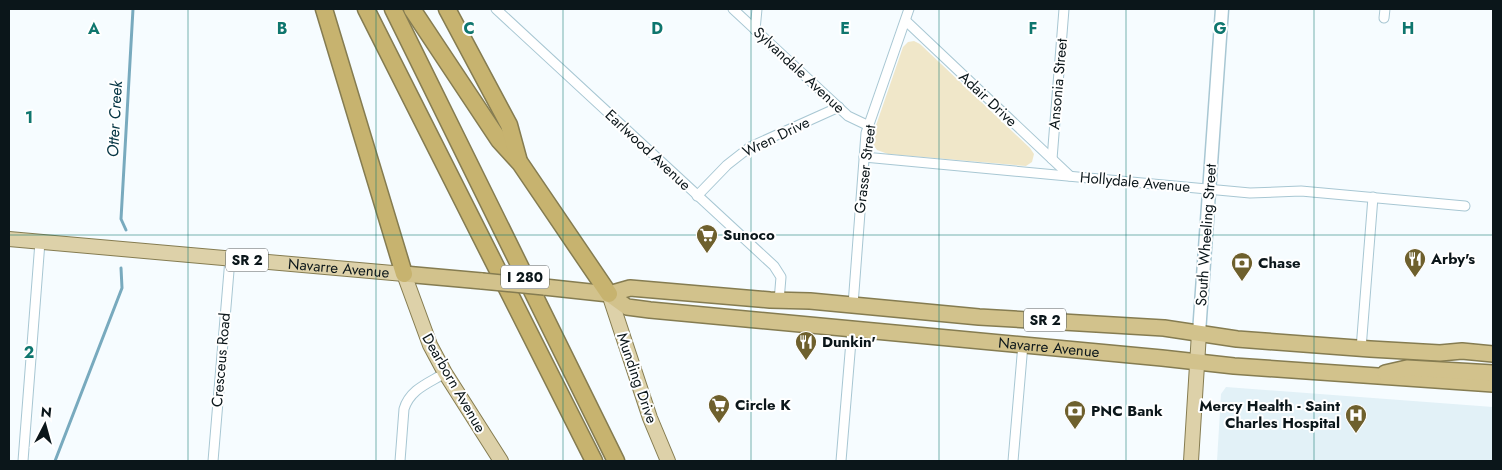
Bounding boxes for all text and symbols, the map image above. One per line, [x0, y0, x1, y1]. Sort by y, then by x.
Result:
text: A [87, 17, 100, 40]
text: B [277, 17, 287, 40]
text: C [463, 17, 475, 40]
text: D [651, 17, 663, 40]
text: E [840, 17, 850, 40]
text: F [1029, 17, 1037, 40]
text: G [1213, 17, 1227, 40]
text: H [1402, 17, 1414, 40]
street label: Sylvandale Avenue [748, 22, 850, 119]
street label: Ansonia Street [1043, 37, 1073, 130]
street label: Adair Drive [954, 66, 1022, 132]
water label: Otter Creek [101, 79, 128, 158]
street label: Earlwood Avenue [600, 104, 696, 196]
text: 1 [25, 106, 33, 129]
street label: Wren Drive [739, 111, 813, 163]
street label: Grasser Street [849, 123, 881, 215]
street label: South Wheeling Street [1190, 163, 1222, 307]
street label: Hollydale Avenue [1079, 166, 1191, 198]
supermarket icon: Sunoco [695, 223, 719, 254]
place label: Sunoco [723, 224, 775, 246]
restaurant icon: Arby's [1403, 247, 1427, 278]
road number: SR 2 [226, 248, 268, 272]
place label: Arby's [1430, 248, 1475, 270]
bank icon: Chase [1230, 251, 1254, 282]
place label: Chase [1258, 252, 1301, 274]
street label: Navarre Avenue [287, 253, 391, 284]
road number: I 280 [501, 266, 549, 288]
road number: SR 2 [1024, 308, 1066, 332]
street label: Cresceus Road [206, 312, 236, 408]
street label: Dearborn Avenue [417, 329, 491, 437]
street label: Munding Drive [611, 330, 663, 427]
restaurant icon: Dunkin' [794, 330, 818, 361]
place label: Dunkin' [822, 331, 876, 353]
street label: Navarre Avenue [997, 332, 1101, 363]
text: 2 [24, 341, 34, 364]
supermarket icon: Circle K [707, 393, 731, 424]
place label: Circle K [735, 394, 791, 416]
place label: Mercy Health - Saint Charles Hospital [1199, 395, 1340, 434]
bank icon: PNC Bank [1063, 399, 1087, 430]
north arrow [20, 400, 70, 450]
place label: PNC Bank [1091, 400, 1163, 422]
text: N [40, 402, 53, 423]
hospital icon: Mercy Health - Saint Charles Hospital [1344, 403, 1368, 434]

